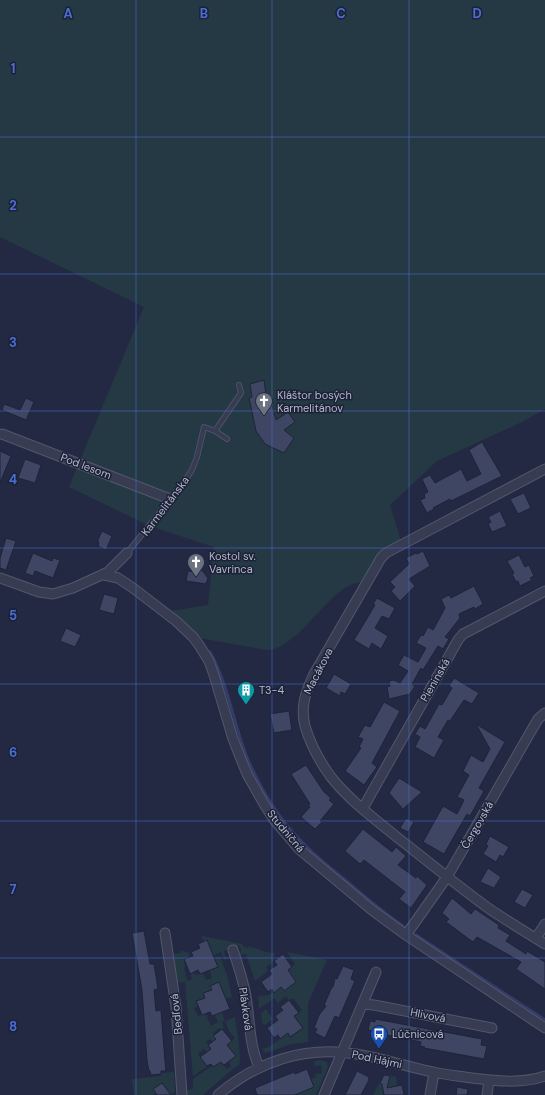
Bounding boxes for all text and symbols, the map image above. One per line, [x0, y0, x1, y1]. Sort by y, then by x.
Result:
text: A [63, 5, 73, 22]
text: B [200, 5, 208, 22]
text: C [336, 5, 346, 22]
text: D [472, 5, 482, 22]
text: 1 [11, 60, 15, 77]
text: 2 [9, 197, 17, 214]
text: 3 [9, 334, 17, 351]
place label: Kláštor bosých Karmelitánov [277, 388, 352, 415]
church icon: Kláštor bosých Karmelitánov [254, 391, 274, 416]
street label: Pod lesom [59, 450, 113, 482]
text: 4 [9, 471, 17, 488]
street label: Karmelitánska [138, 473, 192, 539]
place label: Kostol sv. Vavrinca [209, 549, 256, 576]
church icon: Kostol sv. Vavrinca [186, 552, 206, 577]
text: 5 [9, 607, 17, 624]
street label: Macákova [300, 645, 336, 697]
street label: Pieninská [417, 656, 453, 704]
building icon: T3-4 [236, 680, 256, 705]
place label: T3-4 [259, 683, 284, 697]
text: 6 [9, 744, 17, 761]
street label: Čergovská [458, 799, 496, 851]
street label: Studničná [264, 807, 308, 855]
text: 7 [10, 881, 17, 898]
street label: Plávková [236, 987, 256, 1031]
street label: Bedľová [167, 993, 185, 1035]
street label: Hlivová [409, 1005, 447, 1025]
text: 8 [9, 1018, 17, 1035]
bus stop icon: Lúčnicová [369, 1024, 389, 1049]
place label: Lúčnicová [392, 1027, 443, 1041]
street label: Pod Hájmi [351, 1047, 403, 1071]

